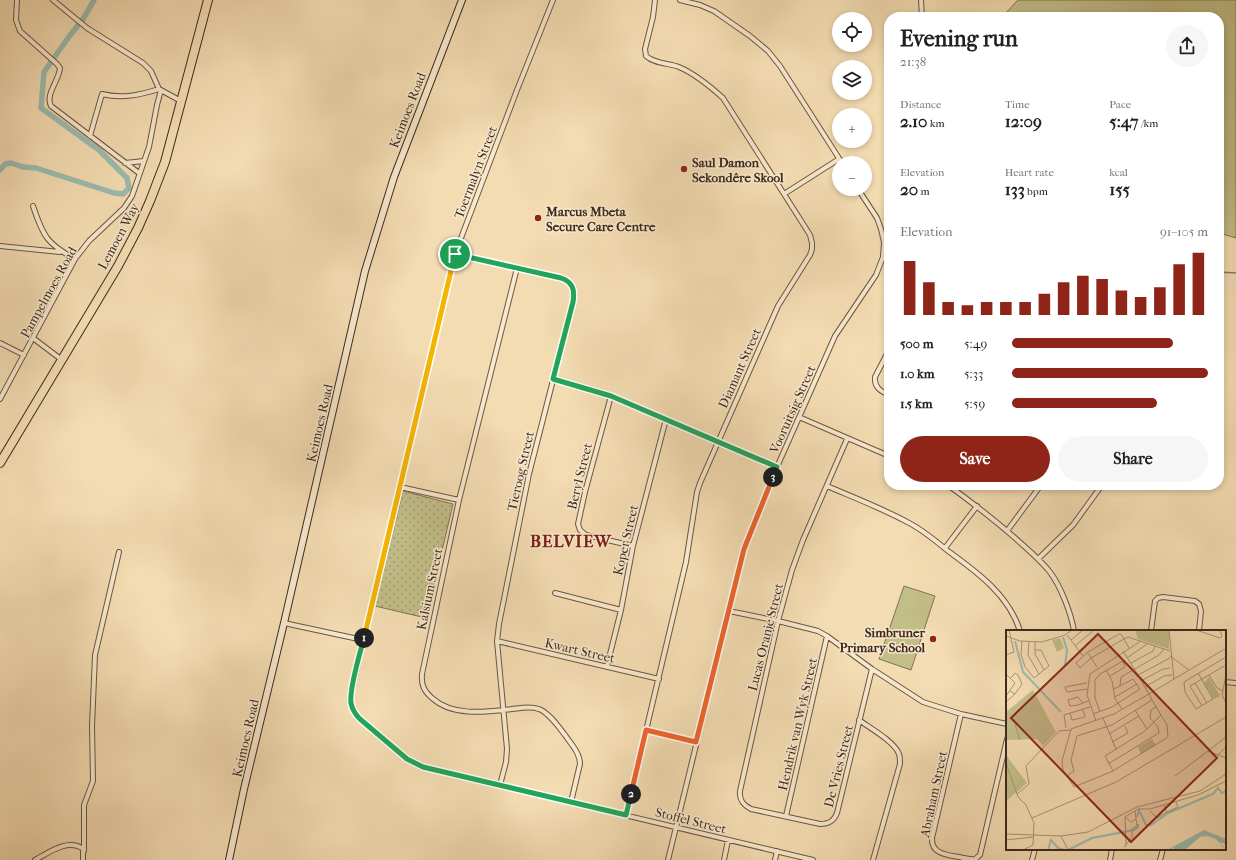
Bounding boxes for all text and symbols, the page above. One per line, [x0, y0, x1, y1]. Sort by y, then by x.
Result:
map controls [832, 12, 872, 196]
button: locate [832, 12, 872, 52]
button: share [1166, 25, 1208, 67]
text: Evening run [900, 26, 1018, 52]
text: 21:38 [900, 54, 926, 69]
button: layers [832, 60, 872, 100]
street label: Keimoes Road [386, 69, 429, 150]
text: Distance [900, 98, 941, 111]
text: Time [1005, 98, 1030, 111]
text: Pace [1109, 98, 1131, 111]
button: + [832, 108, 872, 148]
text: 2.10 [900, 111, 927, 131]
text: 12:09 [1005, 111, 1042, 131]
text: 5:47 [1109, 111, 1139, 131]
text: km [927, 117, 945, 130]
text: /km [1139, 117, 1158, 130]
street label: Toermalyn Street [451, 124, 500, 221]
place label: Saul Damon Sekondêre Skool [692, 155, 784, 185]
button: − [832, 156, 872, 196]
marker: Saul Damon Sekondêre Skool [679, 164, 689, 174]
text: Elevation [900, 166, 944, 179]
text: Heart rate [1005, 166, 1054, 179]
text: kcal [1109, 166, 1128, 179]
text: 20 [900, 179, 918, 199]
text: 133 [1005, 179, 1025, 199]
text: 155 [1109, 179, 1130, 199]
text: m [918, 185, 930, 198]
text: bpm [1025, 185, 1048, 198]
street label: Lemoen Way [95, 200, 143, 272]
place label: Marcus Mbeta Secure Care Centre [545, 204, 656, 234]
marker: Marcus Mbeta Secure Care Centre [533, 213, 543, 223]
text: Elevation [900, 224, 953, 239]
text: 91–105 m [1160, 224, 1208, 239]
pin [438, 237, 472, 271]
street label: Pampelmoes Road [17, 243, 80, 340]
icon: arrive [444, 243, 466, 265]
street label: Diamant Street [715, 326, 764, 410]
text: 500 m [900, 336, 934, 351]
text: 5:49 [964, 336, 987, 351]
street label: Vooruitsig Street [766, 363, 819, 456]
text: 1.0 km [900, 366, 935, 381]
text: 5:33 [964, 366, 983, 381]
street label: Keimoes Road [303, 382, 336, 464]
text: 1.5 km [900, 396, 933, 411]
text: 5:59 [964, 396, 985, 411]
street label: Tieroog Street [504, 429, 537, 512]
button: Save [900, 436, 1050, 482]
button: Share [1058, 436, 1208, 482]
street label: Beryl Street [564, 441, 595, 511]
pin: 3 [763, 467, 783, 487]
text: 3 [771, 470, 775, 483]
street label: Koper Street [610, 503, 641, 577]
district label: BELVIEW [530, 531, 612, 551]
street label: Kalsium Street [414, 547, 446, 631]
street label: Lucas Oranje Street [745, 581, 786, 693]
place label: Simbruner Primary School [839, 625, 925, 656]
pin: 1 [354, 628, 374, 648]
inset map [1006, 630, 1226, 850]
text: 1 [362, 631, 366, 644]
marker: Simbruner Primary School [928, 634, 938, 644]
street label: Kwart Street [543, 635, 617, 666]
street label: Hendrik van Wyk Street [775, 656, 820, 792]
street label: Keimoes Road [229, 697, 262, 779]
street label: De Vries Street [821, 723, 856, 809]
street label: Abraham Street [917, 749, 950, 840]
pin: 2 [621, 784, 641, 804]
text: 2 [628, 787, 634, 800]
street label: Stoffel Street [654, 804, 728, 837]

